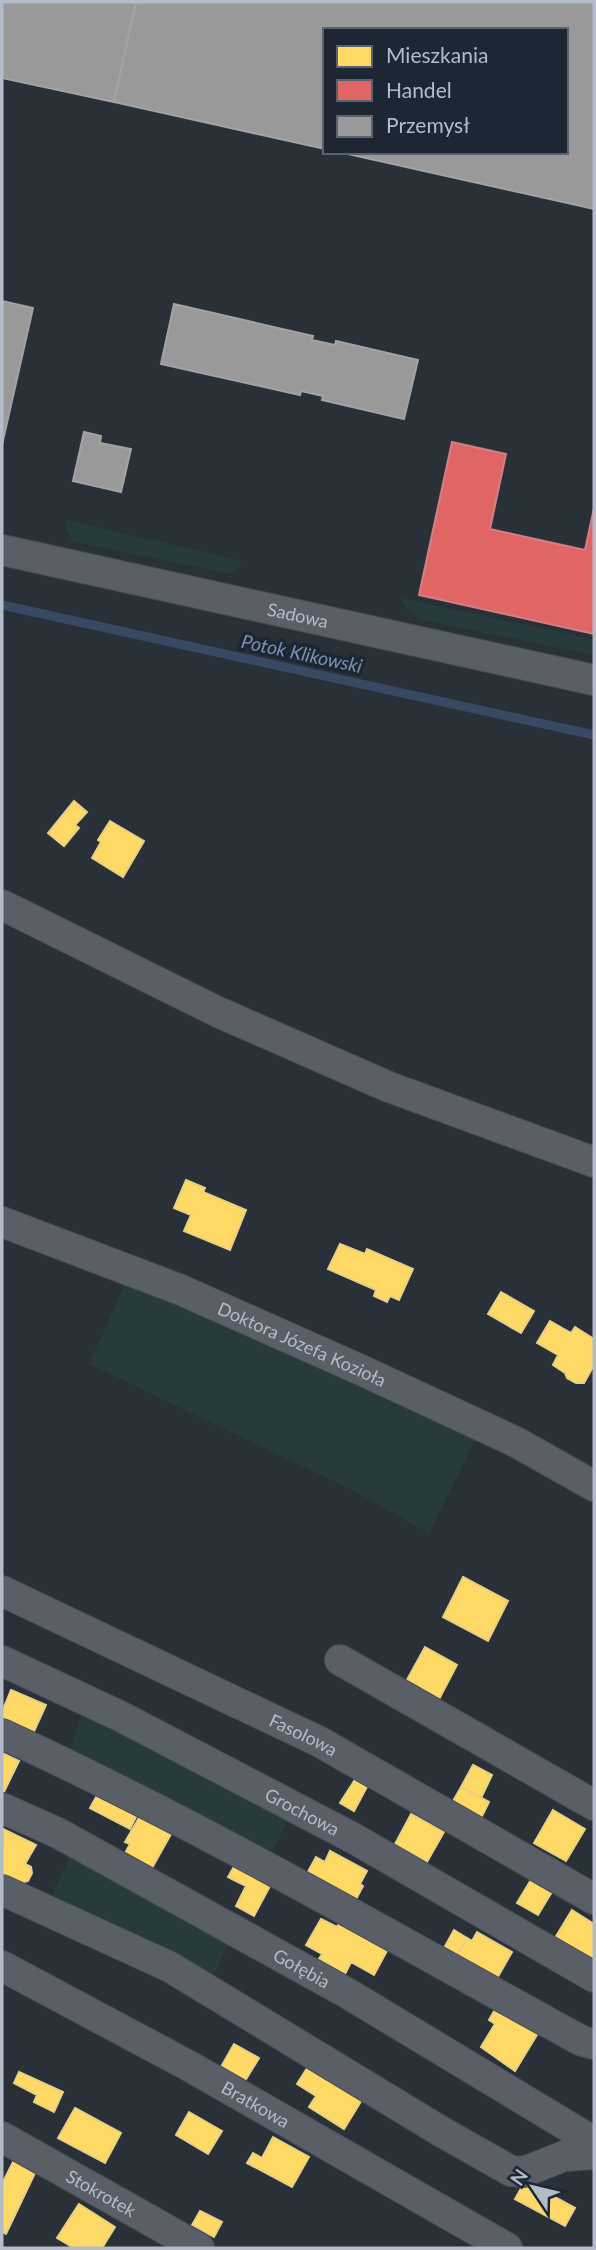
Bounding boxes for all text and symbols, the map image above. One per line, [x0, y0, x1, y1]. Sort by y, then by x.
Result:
legend [323, 28, 568, 154]
text: Mieszkania [386, 42, 488, 67]
text: Handel [386, 77, 452, 102]
text: Przemysł [386, 112, 470, 137]
street label: Sadowa [265, 598, 330, 632]
water label: Potok Klikowski [239, 629, 365, 677]
street label: Doktora Józefa Kozioła [214, 1297, 390, 1391]
street label: Fasolowa [266, 1709, 342, 1761]
street label: Grochowa [261, 1783, 343, 1840]
street label: Gołębia [269, 1943, 334, 1993]
street label: Bratkowa [218, 2076, 294, 2132]
north arrow [498, 2152, 568, 2222]
text: N [505, 2164, 532, 2190]
street label: Stokrotek [63, 2165, 141, 2222]

